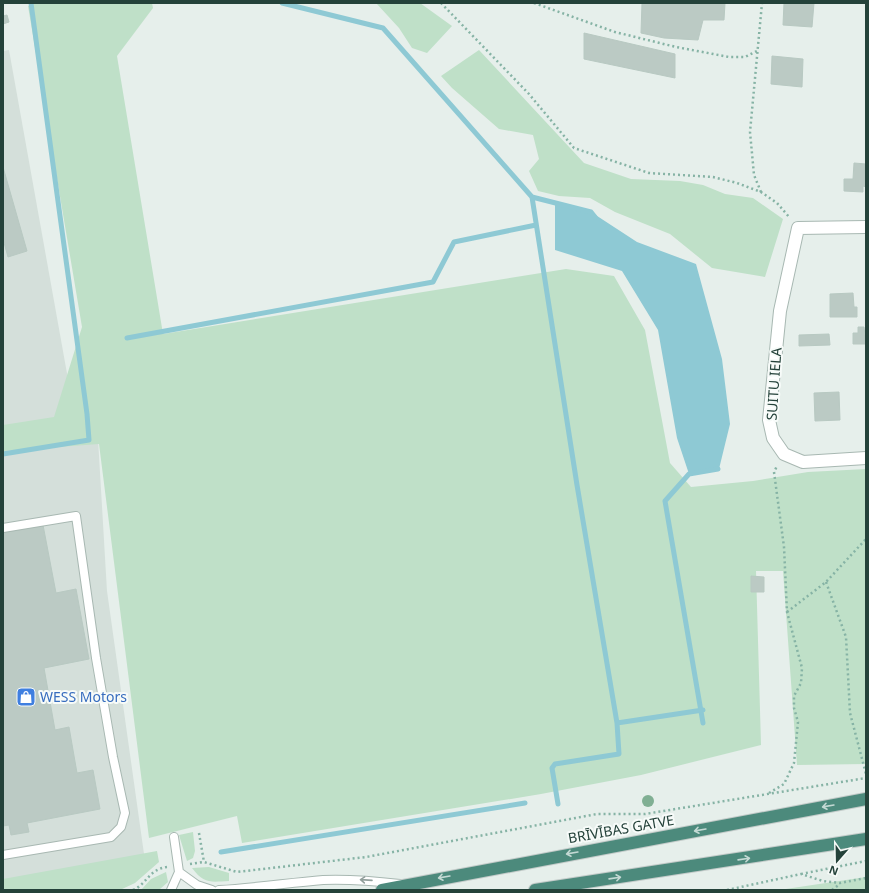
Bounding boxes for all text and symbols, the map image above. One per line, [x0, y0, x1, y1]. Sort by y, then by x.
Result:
street label: SUITU IELA [761, 347, 786, 421]
shop icon: WESS Motors [15, 686, 37, 708]
place label: WESS Motors [40, 687, 127, 706]
one-way arrow [822, 802, 835, 810]
street label: BRĪVĪBAS GATVE [566, 810, 675, 847]
one-way arrow [694, 826, 707, 834]
north arrow [817, 841, 857, 881]
one-way arrow [566, 850, 579, 858]
one-way arrow [737, 855, 750, 863]
text: N [827, 862, 840, 879]
one-way arrow [438, 873, 451, 881]
one-way arrow [608, 874, 621, 882]
one-way arrow [360, 877, 373, 884]

